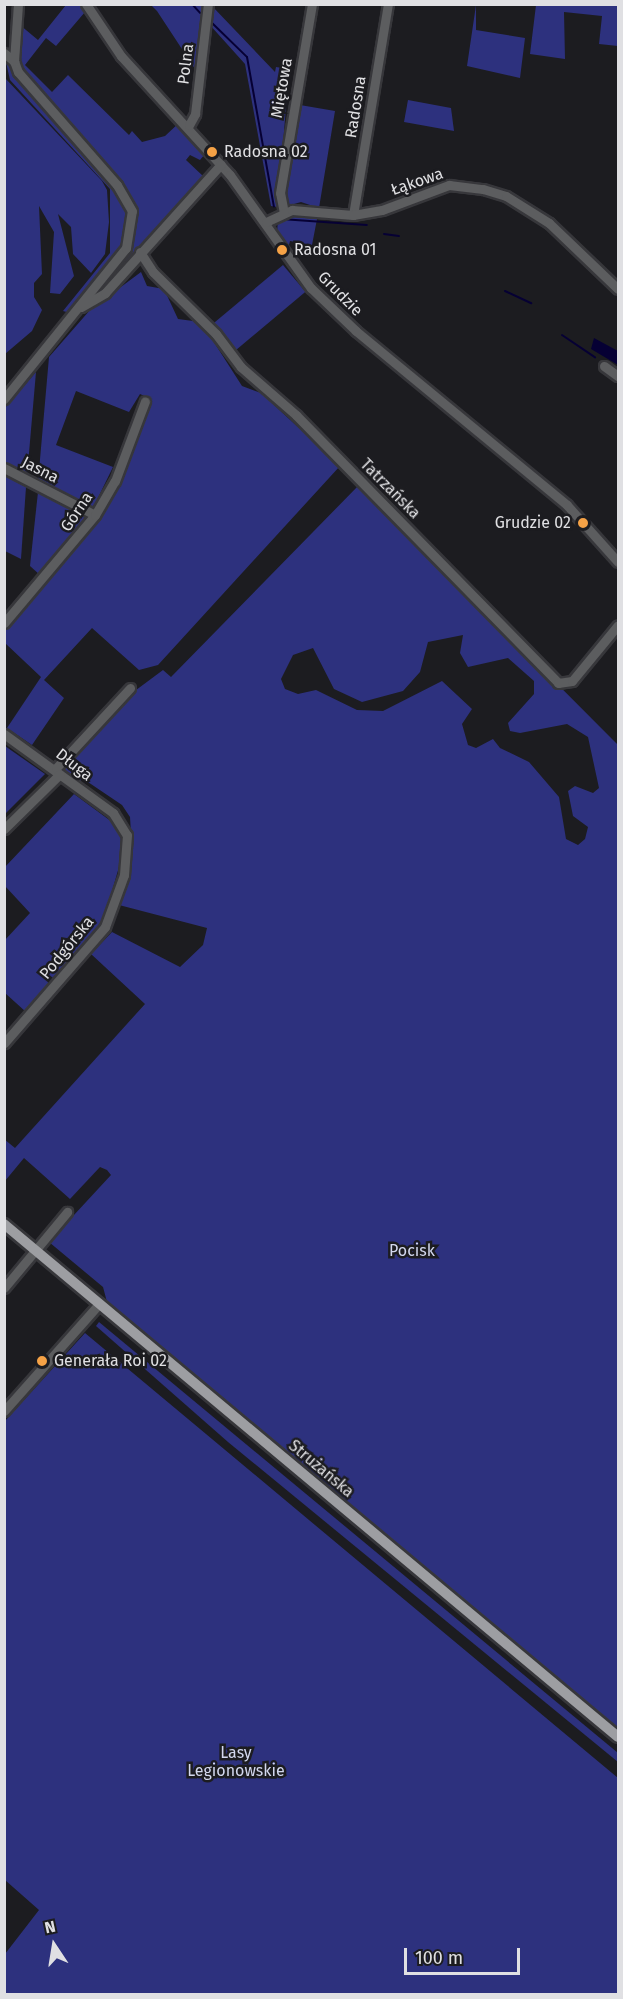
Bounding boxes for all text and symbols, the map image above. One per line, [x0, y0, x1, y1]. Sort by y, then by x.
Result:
street label: Polna [174, 43, 198, 85]
street label: Miętowa [267, 57, 297, 119]
street label: Radosna [342, 75, 370, 139]
place label: Radosna 02 [224, 142, 308, 162]
marker: Radosna 02 [205, 145, 219, 159]
street label: Łąkowa [388, 164, 446, 200]
place label: Radosna 01 [294, 240, 376, 260]
marker: Radosna 01 [275, 243, 289, 257]
street label: Grudzie [314, 268, 366, 320]
street label: Jasna [18, 453, 62, 487]
street label: Tatrzańska [356, 455, 424, 523]
street label: Górna [57, 489, 97, 535]
place label: Grudzie 02 [495, 513, 571, 533]
marker: Grudzie 02 [576, 516, 590, 530]
street label: Długa [52, 745, 96, 785]
street label: Podgórska [36, 913, 98, 983]
park label: Pocisk [389, 1241, 435, 1261]
place label: Generała Roi 02 [54, 1351, 167, 1371]
marker: Generała Roi 02 [35, 1354, 49, 1368]
street label: Strużańska [285, 1436, 357, 1502]
park label: Lasy Legionowskie [187, 1743, 285, 1781]
north arrow [24, 1915, 84, 1975]
text: N [43, 1917, 57, 1937]
scale bar [407, 1936, 522, 1974]
text: 100 m [415, 1947, 463, 1969]

